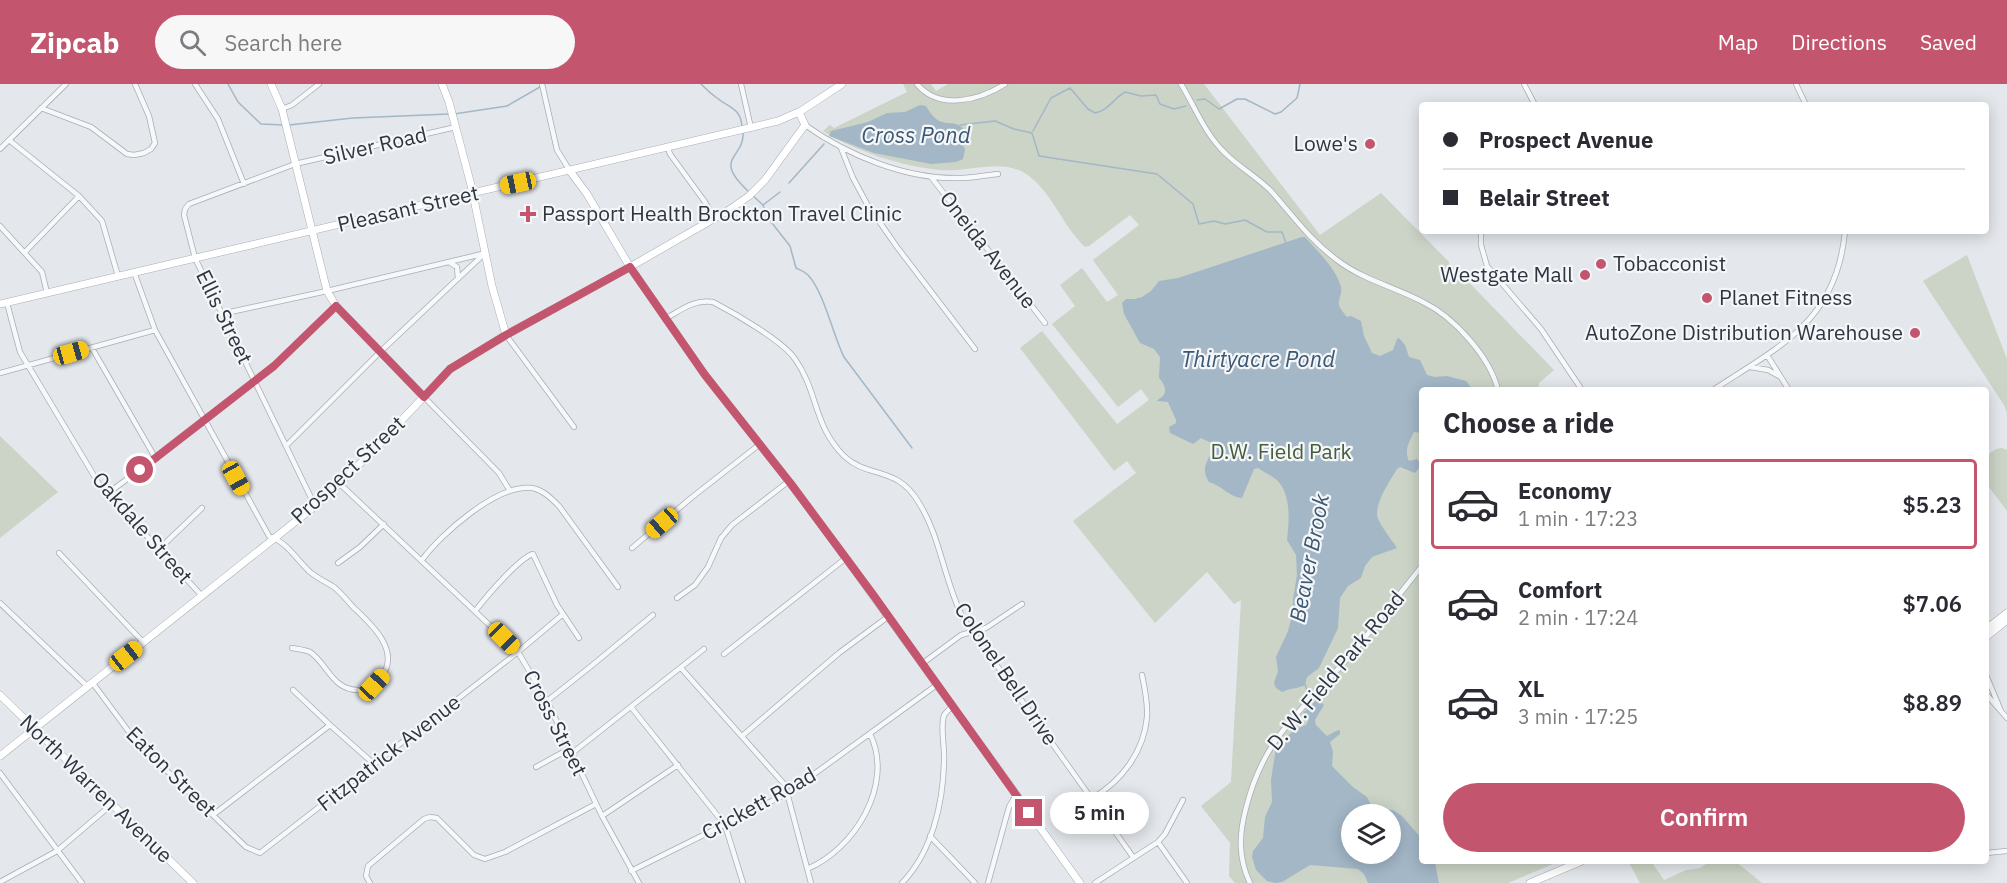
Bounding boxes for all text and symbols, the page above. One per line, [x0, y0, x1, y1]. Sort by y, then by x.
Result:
search box [155, 15, 575, 69]
text: Zipcab [30, 24, 119, 61]
icon: search [176, 26, 209, 59]
text: Search here [224, 28, 342, 57]
text: Map [1718, 28, 1758, 56]
text: Directions [1791, 28, 1887, 56]
text: Saved [1920, 28, 1977, 56]
street label: Silver Road [320, 120, 429, 171]
water label: Cross Pond [862, 120, 971, 149]
text: Prospect Avenue [1479, 125, 1653, 154]
place label: Lowe's [1294, 129, 1358, 157]
marker: Lowe's [1363, 137, 1377, 151]
car [499, 170, 537, 196]
street label: Pleasant Street [334, 178, 481, 238]
text: Belair Street [1479, 183, 1610, 212]
street label: Oneida Avenue [934, 185, 1044, 314]
place label: Passport Health Brockton Travel Clinic [542, 199, 902, 227]
marker: Passport Health Brockton Travel Clinic [519, 205, 537, 223]
place label: Tobacconist [1613, 249, 1726, 277]
marker: Tobacconist [1594, 257, 1608, 271]
place label: Westgate Mall [1440, 260, 1573, 288]
street label: Ellis Street [190, 265, 260, 368]
marker: Westgate Mall [1578, 268, 1592, 282]
place label: Planet Fitness [1719, 283, 1853, 311]
marker: Planet Fitness [1700, 291, 1714, 305]
place label: AutoZone Distribution Warehouse [1585, 318, 1903, 346]
marker: AutoZone Distribution Warehouse [1908, 326, 1922, 340]
car [51, 339, 91, 367]
water label: Thirtyacre Pond [1181, 344, 1335, 373]
text: Choose a ride [1443, 405, 1614, 440]
street label: Prospect Street [284, 409, 410, 529]
park label: D.W. Field Park [1210, 437, 1352, 465]
route start [126, 456, 153, 483]
car [219, 458, 253, 498]
street label: Oakdale Street [86, 465, 199, 589]
text: Economy [1518, 476, 1612, 505]
icon: car [1446, 477, 1500, 531]
text: $5.23 [1903, 490, 1962, 519]
water label: Beaver Brook [1282, 491, 1335, 624]
car [643, 504, 681, 542]
text: 1 min · 17:23 [1518, 505, 1638, 532]
text: Comfort [1518, 575, 1602, 604]
icon: car [1446, 576, 1500, 630]
street label: D. W. Field Park Road [1260, 585, 1410, 756]
text: $7.06 [1903, 589, 1962, 618]
street label: Colonel Bell Drive [949, 597, 1065, 750]
text: 2 min · 17:24 [1518, 604, 1638, 631]
car [485, 619, 523, 657]
car [106, 638, 146, 674]
street label: Cross Street [517, 665, 595, 780]
car [355, 666, 393, 704]
text: XL [1518, 674, 1544, 703]
icon: car [1446, 675, 1500, 729]
street label: Fitzpatrick Avenue [311, 687, 466, 817]
text: $8.89 [1903, 688, 1962, 717]
text: 3 min · 17:25 [1518, 703, 1638, 730]
street label: North Warren Avenue [14, 708, 179, 869]
street label: Eaton Street [120, 720, 223, 823]
street label: Crickett Road [696, 760, 821, 846]
button: Confirm [1443, 783, 1965, 852]
callout: 5 min [1050, 792, 1149, 834]
route end [1015, 799, 1042, 826]
text: 5 min [1074, 799, 1125, 826]
map controls [1341, 804, 1401, 864]
button: layers [1341, 804, 1401, 864]

